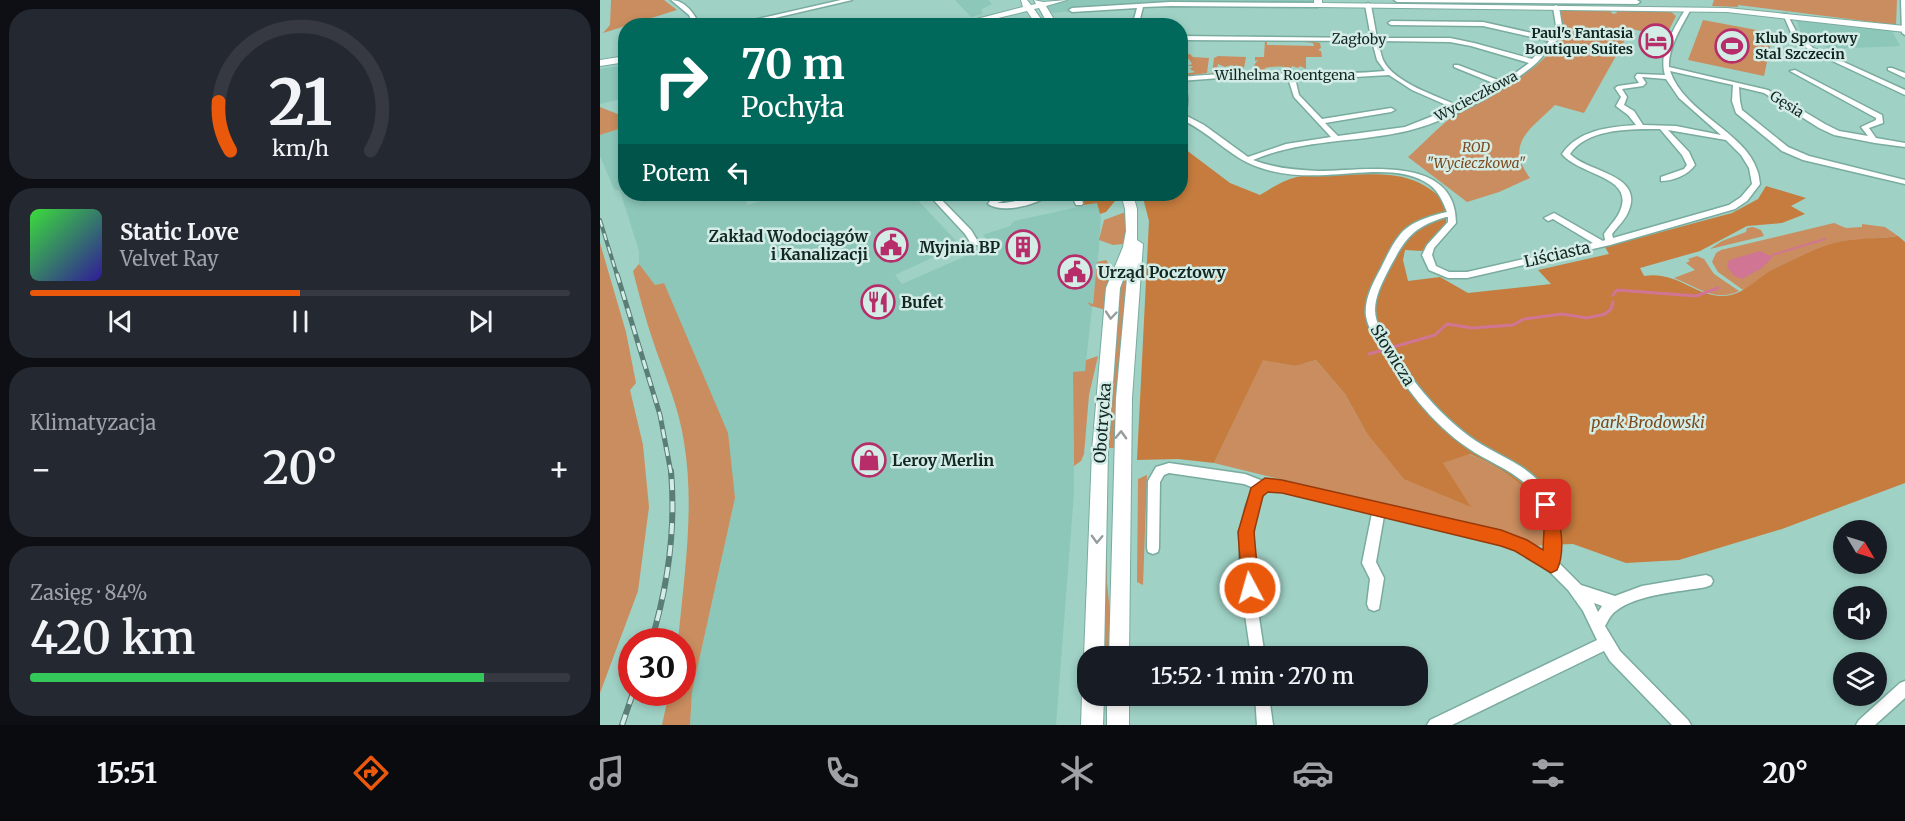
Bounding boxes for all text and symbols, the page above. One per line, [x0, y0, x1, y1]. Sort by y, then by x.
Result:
hotel icon: Paul's Fantasia Boutique Suites [1638, 23, 1674, 59]
place label: Paul's Fantasia Boutique Suites [1525, 24, 1633, 58]
sports icon: Klub Sportowy Stal Szczecin [1714, 28, 1750, 64]
place label: Klub Sportowy Stal Szczecin [1755, 29, 1858, 63]
street label: Zagłoby [1332, 30, 1387, 48]
text: 70 m [741, 38, 845, 90]
icon: right [642, 42, 720, 120]
text: 21 [268, 64, 332, 142]
street label: Wilhelma Roentgena [1214, 66, 1356, 84]
street label: Wycieczkowa [1431, 66, 1521, 126]
street label: Gęsia [1767, 87, 1808, 122]
text: Pochyła [741, 90, 844, 124]
text: km/h [272, 135, 328, 162]
park label: ROD "Wycieczkowa" [1426, 138, 1526, 172]
icon: left [722, 156, 755, 189]
text: Potem [642, 159, 710, 187]
text: Static Love [120, 218, 239, 246]
place label: Zakład Wodociągów i Kanalizacji [709, 226, 869, 264]
public building icon: Zakład Wodociągów i Kanalizacji [873, 227, 909, 263]
building icon: Myjnia BP [1005, 229, 1041, 265]
place label: Myjnia BP [919, 237, 1000, 257]
street label: Liściasta [1522, 237, 1593, 271]
text: Velvet Ray [120, 246, 219, 271]
public building icon: Urząd Pocztowy [1057, 254, 1093, 290]
place label: Urząd Pocztowy [1098, 262, 1226, 282]
restaurant icon: Bufet [860, 284, 896, 320]
place label: Bufet [901, 292, 944, 312]
icon: previous [104, 305, 137, 338]
icon: pause [284, 305, 317, 338]
icon: next [464, 305, 497, 338]
one-way arrow [1105, 310, 1118, 319]
street label: Słowicza [1366, 321, 1420, 390]
street label: Obotrycka [1089, 382, 1115, 464]
text: Klimatyzacja [30, 410, 156, 435]
park label: park Brodowski [1591, 412, 1705, 432]
one-way arrow [1115, 431, 1128, 440]
text: 20° [262, 440, 338, 496]
shop icon: Leroy Merlin [851, 442, 887, 478]
text: − [30, 449, 52, 490]
text: + [548, 449, 570, 490]
place label: Leroy Merlin [892, 450, 994, 470]
pin [1520, 479, 1571, 530]
icon: arrive [1529, 488, 1562, 521]
north arrow [1833, 520, 1887, 574]
map controls [1833, 520, 1887, 706]
one-way arrow [1091, 535, 1104, 544]
position arrow [1218, 556, 1282, 620]
text: Zasięg · 84% [30, 580, 147, 605]
button: sound [1833, 586, 1887, 640]
text: 420 km [30, 610, 195, 666]
speed limit sign: 30 [618, 628, 696, 706]
button: layers [1833, 652, 1887, 706]
text: 15:52 · 1 min · 270 m [1151, 662, 1354, 690]
icon: directions [350, 752, 392, 794]
icon: music [586, 752, 628, 794]
icon: phone [821, 752, 863, 794]
icon: climate [1056, 752, 1098, 794]
icon: car [1292, 752, 1334, 794]
icon: filters [1527, 752, 1569, 794]
text: 15:51 [97, 756, 157, 790]
text: 20° [1763, 756, 1808, 790]

